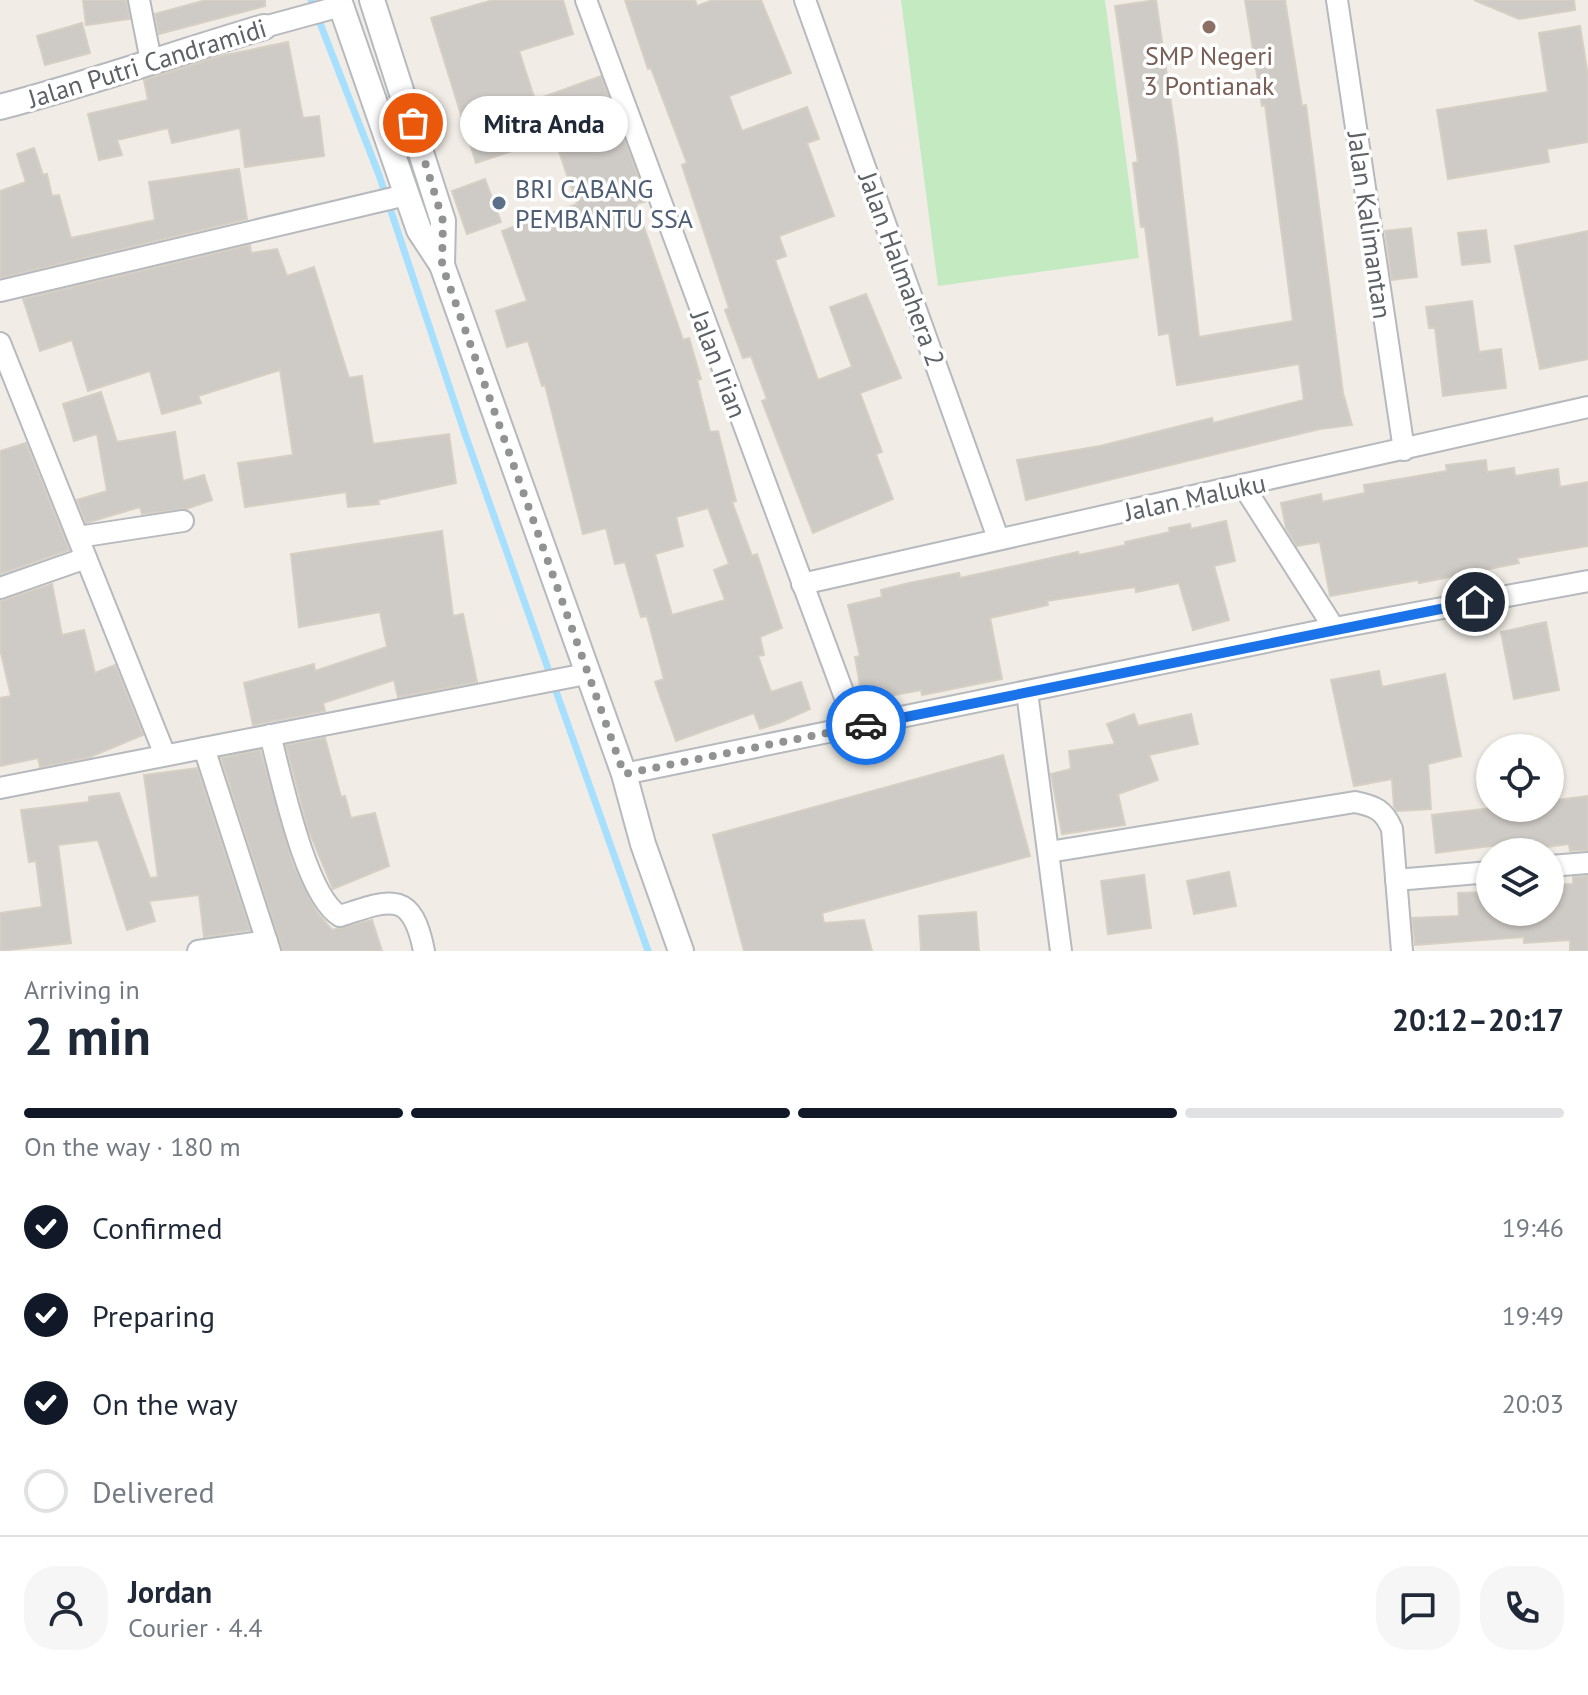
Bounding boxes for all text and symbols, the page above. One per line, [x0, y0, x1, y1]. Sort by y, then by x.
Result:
street label: Jalan Putri Candramidi [23, 11, 270, 115]
marker: SMP Negeri 3 Pontianak [1200, 18, 1218, 36]
place label: SMP Negeri 3 Pontianak [1143, 39, 1275, 102]
pin [379, 89, 447, 157]
callout: Mitra Anda [461, 95, 629, 151]
icon: bag [391, 101, 435, 145]
text: Mitra Anda [483, 107, 605, 140]
street label: Jalan Kalimantan [1340, 128, 1399, 321]
street label: Jalan Halmahera 2 [851, 166, 952, 371]
place label: BRI CABANG PEMBANTU SSA [515, 172, 693, 235]
marker: BRI CABANG PEMBANTU SSA [490, 194, 508, 212]
street label: Jalan Irian [683, 305, 755, 422]
street label: Jalan Maluku [1120, 466, 1269, 528]
pin [1441, 568, 1509, 636]
icon: home [1453, 580, 1497, 624]
courier [826, 685, 906, 765]
icon: car [844, 703, 888, 747]
map controls [1476, 734, 1564, 926]
button: locate [1476, 734, 1564, 822]
button: layers [1476, 838, 1564, 926]
text: Arriving in [24, 973, 140, 1006]
text: 20:12–20:17 [1392, 1000, 1564, 1039]
text: 2 min [24, 1002, 151, 1069]
text: On the way · 180 m [24, 1130, 241, 1163]
icon: check [24, 1205, 68, 1249]
text: Confirmed [92, 1208, 223, 1247]
text: 19:46 [1502, 1211, 1564, 1244]
icon: check [24, 1293, 68, 1337]
text: Preparing [92, 1296, 215, 1335]
text: 19:49 [1502, 1299, 1564, 1332]
icon: check [24, 1381, 68, 1425]
text: On the way [92, 1384, 238, 1423]
text: 20:03 [1502, 1387, 1564, 1420]
text: Delivered [92, 1472, 215, 1511]
button: person [24, 1566, 108, 1650]
button: chat [1376, 1566, 1460, 1650]
button: phone [1480, 1566, 1564, 1650]
text: Jordan [128, 1572, 212, 1611]
text: Courier · 4.4 [128, 1611, 262, 1644]

